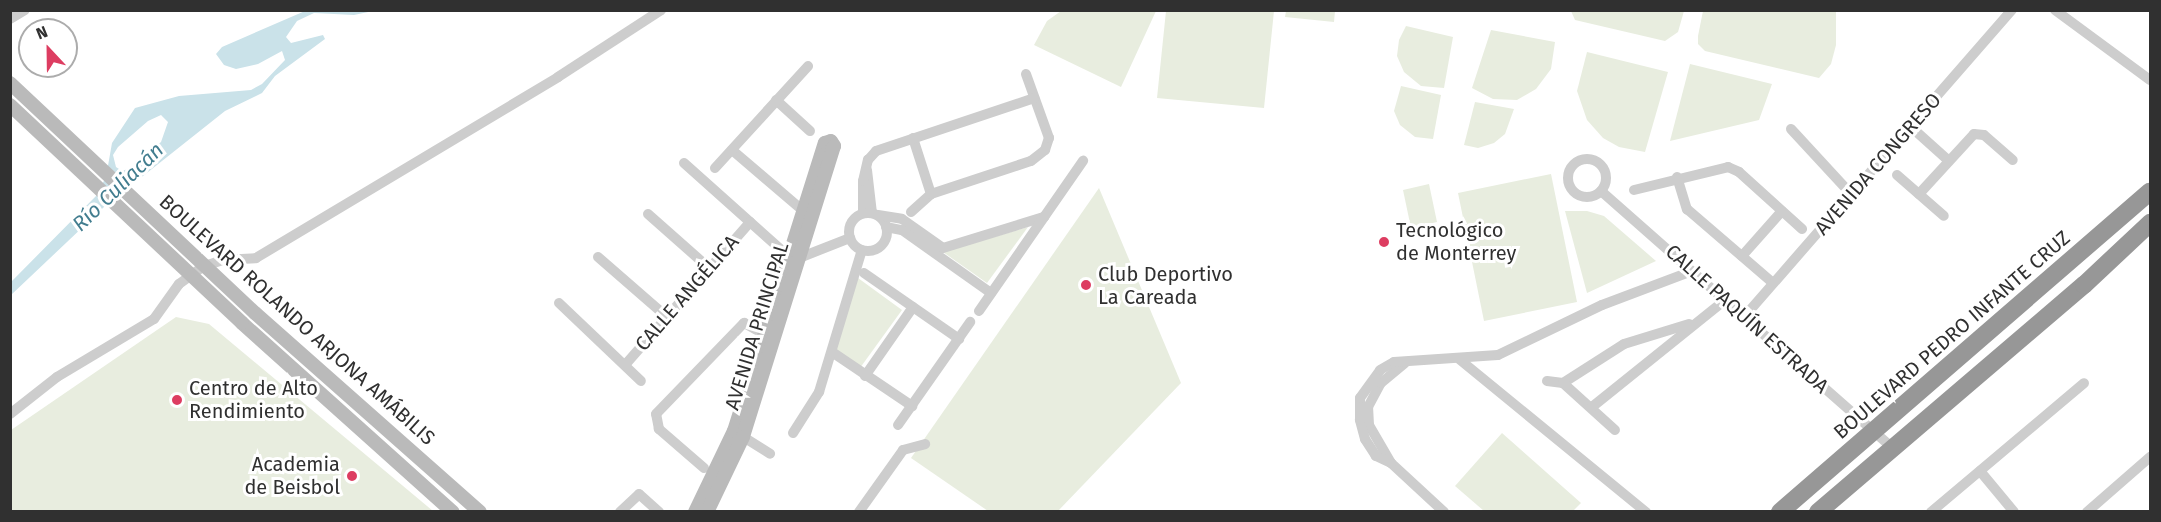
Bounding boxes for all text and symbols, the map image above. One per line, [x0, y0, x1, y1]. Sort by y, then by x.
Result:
north arrow [18, 18, 78, 78]
text: N [33, 22, 50, 43]
street label: AVENIDA CONGRESO [1810, 88, 1946, 240]
water label: Río Culiacán [67, 137, 169, 237]
street label: BOULEVARD ROLANDO ARJONA AMÁBILIS [154, 190, 440, 450]
place label: Tecnológico de Monterrey [1396, 219, 1516, 266]
street label: BOULEVARD PEDRO INFANTE CRUZ [1829, 226, 2075, 444]
street label: CALLE ANGÉLICA [630, 230, 744, 356]
marker: Tecnológico de Monterrey [1377, 235, 1391, 249]
street label: AVENIDA PRINCIPAL [720, 239, 794, 413]
street label: CALLE PAQUÍN ESTRADA [1661, 239, 1833, 399]
place label: Club Deportivo La Careada [1098, 262, 1233, 309]
marker: Club Deportivo La Careada [1079, 278, 1093, 292]
place label: Centro de Alto Rendimiento [189, 376, 318, 423]
marker: Centro de Alto Rendimiento [170, 393, 184, 407]
place label: Academia de Beisbol [244, 452, 340, 499]
marker: Academia de Beisbol [345, 469, 359, 483]

